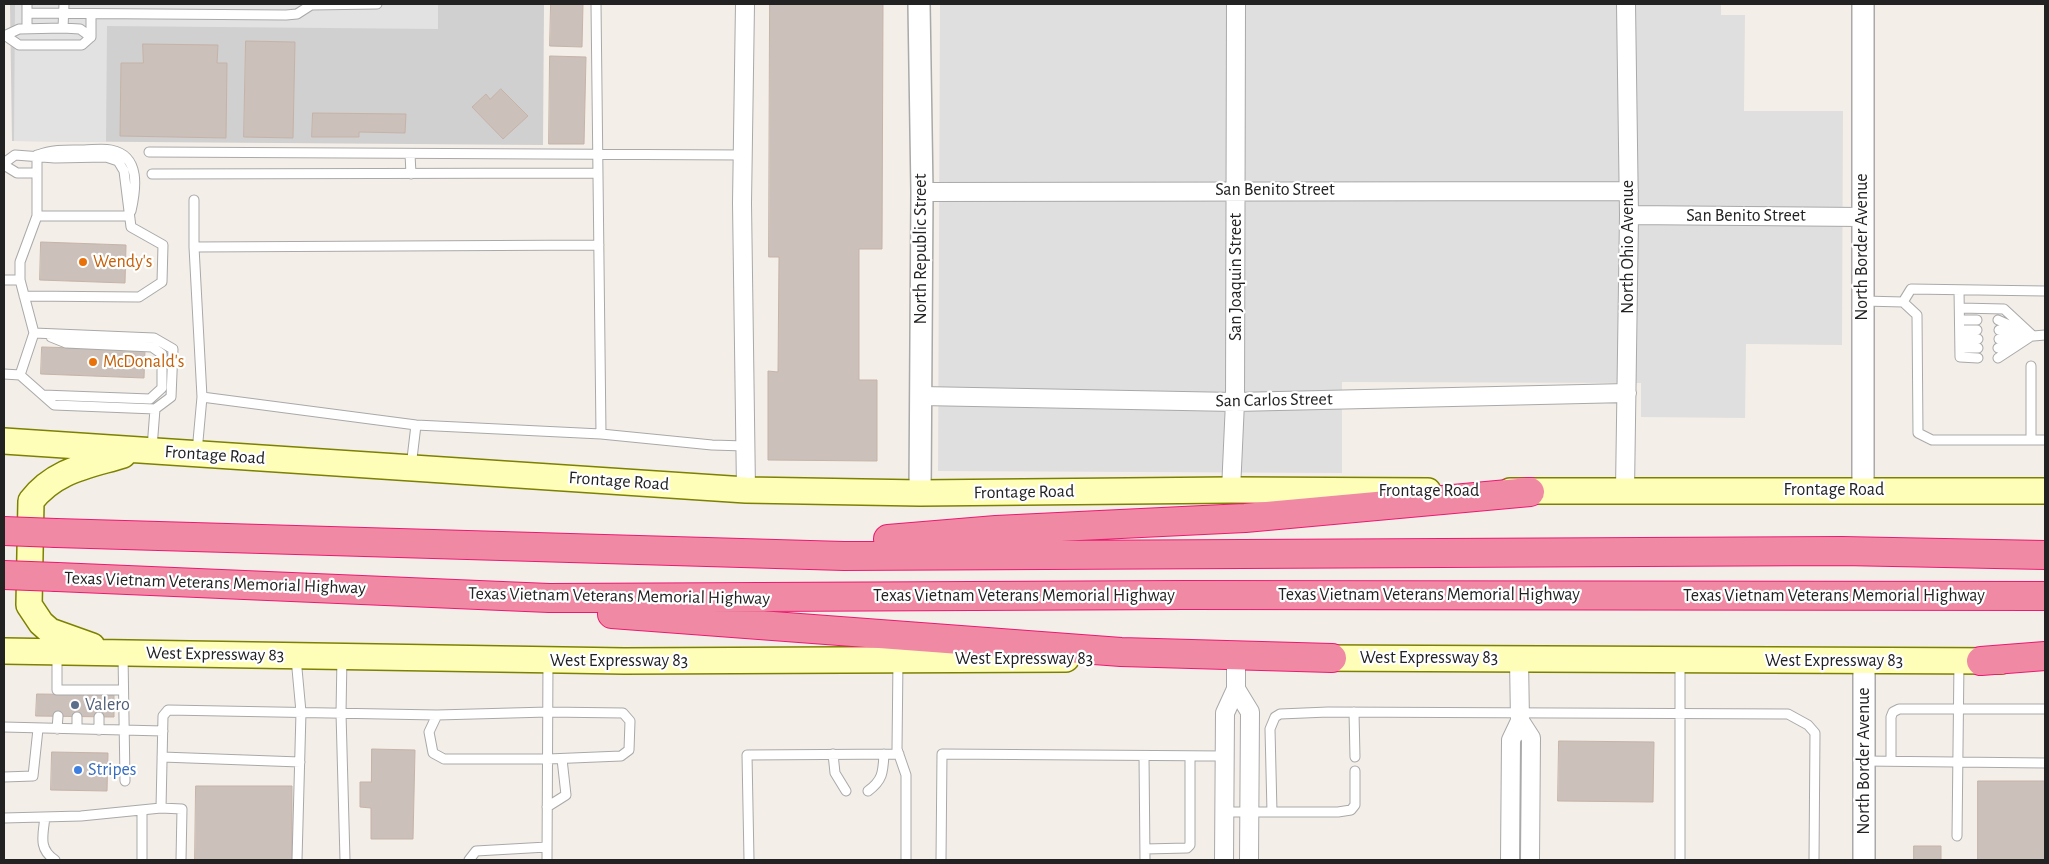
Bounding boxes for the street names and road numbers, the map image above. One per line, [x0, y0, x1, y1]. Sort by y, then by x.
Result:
street label: North Border Avenue [1851, 173, 1873, 321]
street label: North Republic Street [910, 174, 932, 324]
street label: San Benito Street [1215, 179, 1335, 201]
street label: North Ohio Avenue [1617, 180, 1639, 314]
street label: San Benito Street [1686, 205, 1806, 227]
street label: San Joaquin Street [1225, 213, 1247, 341]
street label: San Carlos Street [1215, 388, 1333, 412]
street label: Frontage Road [164, 441, 266, 469]
street label: Frontage Road [568, 467, 670, 495]
street label: Frontage Road [1784, 479, 1884, 501]
street label: Frontage Road [973, 480, 1075, 504]
street label: Frontage Road [1379, 480, 1479, 502]
street label: Texas Vietnam Veterans Memorial Highway [64, 567, 366, 599]
street label: Texas Vietnam Veterans Memorial Highway [468, 583, 770, 609]
street label: Texas Vietnam Veterans Memorial Highway [1278, 584, 1580, 606]
street label: Texas Vietnam Veterans Memorial Highway [873, 585, 1175, 607]
street label: Texas Vietnam Veterans Memorial Highway [1683, 585, 1985, 607]
street label: West Expressway 83 [146, 642, 284, 666]
street label: West Expressway 83 [1360, 647, 1498, 669]
street label: West Expressway 83 [955, 648, 1093, 670]
street label: West Expressway 83 [550, 650, 688, 672]
street label: West Expressway 83 [1765, 650, 1903, 672]
street label: North Border Avenue [1853, 687, 1875, 835]

